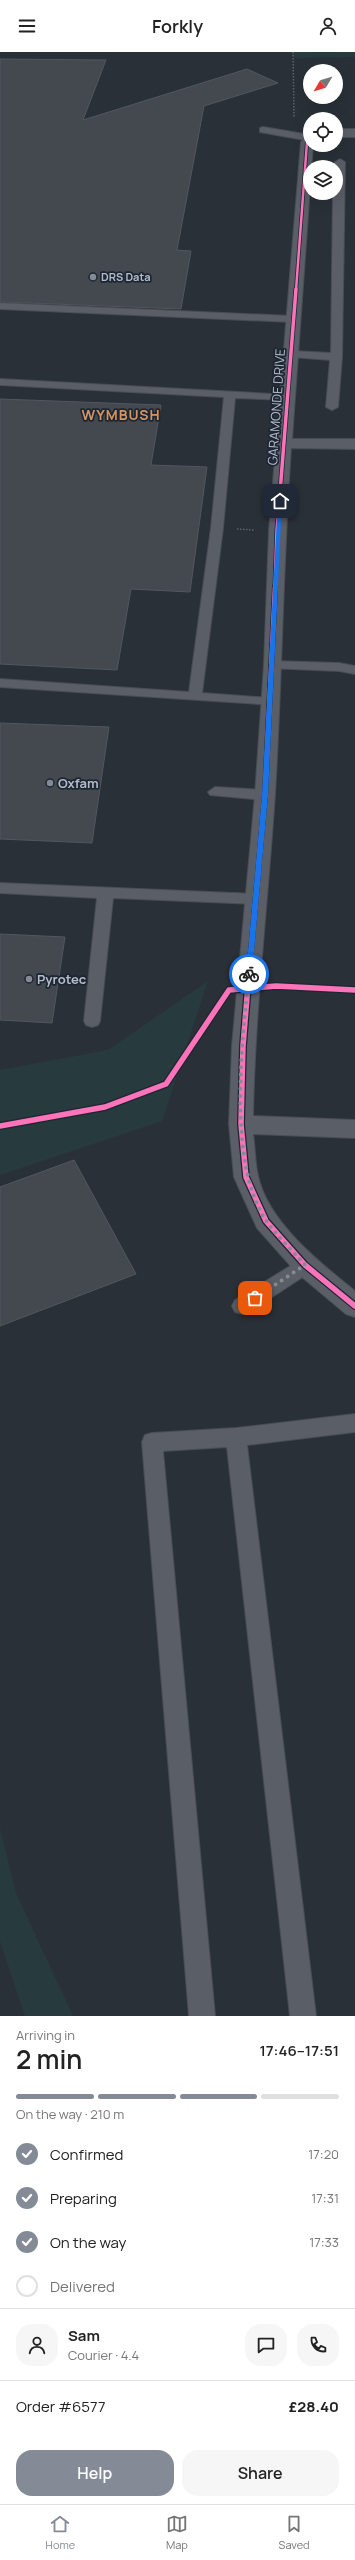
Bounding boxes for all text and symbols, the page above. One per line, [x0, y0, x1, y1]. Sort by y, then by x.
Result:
text: Forkly [152, 14, 203, 38]
icon: menu [16, 15, 38, 37]
icon: person [317, 15, 339, 37]
north arrow [303, 64, 343, 104]
map controls [303, 64, 343, 200]
button: locate [303, 112, 343, 152]
button: layers [303, 160, 343, 200]
place label: DRS Data [101, 269, 151, 284]
marker: DRS Data [88, 272, 98, 282]
street label: GARAMONDE DRIVE [263, 348, 289, 466]
district label: WYMBUSH [82, 405, 161, 424]
pin [263, 484, 297, 518]
icon: home [269, 490, 291, 512]
place label: Oxfam [58, 774, 99, 792]
marker: Oxfam [45, 778, 55, 788]
courier [229, 954, 269, 994]
icon: bike [238, 963, 260, 985]
place label: Pyrotec [37, 970, 87, 988]
marker: Pyrotec [24, 974, 34, 984]
pin [238, 1281, 272, 1315]
icon: bag [244, 1287, 266, 1309]
text: Arriving in [16, 2026, 75, 2044]
text: 17:46–17:51 [259, 2040, 339, 2061]
text: 2 min [16, 2041, 82, 2077]
text: On the way · 210 m [16, 2105, 124, 2123]
icon: check [16, 2143, 38, 2165]
text: Confirmed [50, 2144, 123, 2165]
text: 17:20 [308, 2145, 339, 2163]
icon: check [16, 2187, 38, 2209]
text: Preparing [50, 2188, 117, 2209]
text: 17:31 [311, 2189, 339, 2207]
icon: check [16, 2231, 38, 2253]
text: On the way [50, 2232, 126, 2253]
text: 17:33 [309, 2233, 339, 2251]
text: Delivered [50, 2276, 115, 2297]
button: person [16, 2324, 58, 2366]
button: chat [245, 2324, 287, 2366]
button: phone [297, 2324, 339, 2366]
text: Sam [68, 2325, 100, 2346]
text: Courier · 4.4 [68, 2346, 139, 2364]
text: Order #6577 [16, 2396, 105, 2417]
text: £28.40 [289, 2396, 339, 2417]
button: Help [16, 2450, 174, 2496]
button: Share [182, 2450, 339, 2496]
tab: Home [45, 2513, 75, 2552]
tab: Map [166, 2513, 188, 2552]
tab: Saved [279, 2513, 310, 2552]

